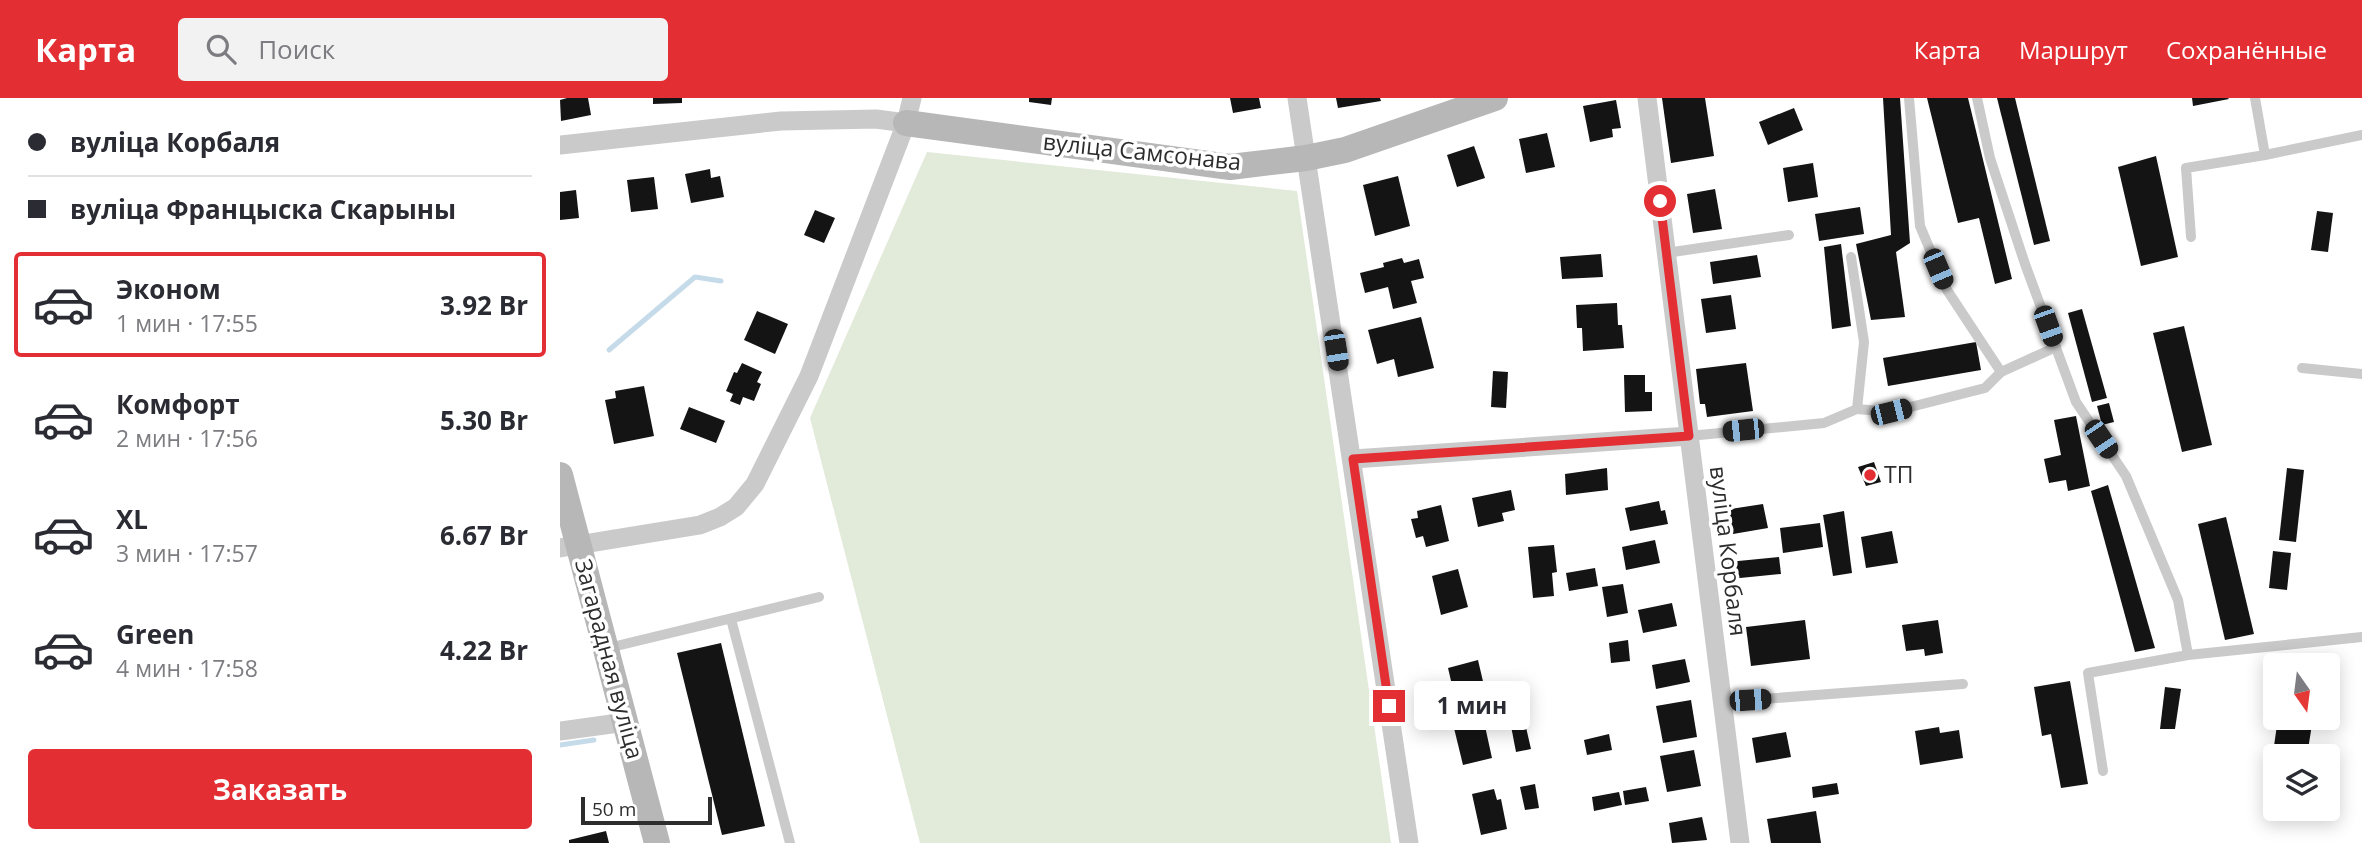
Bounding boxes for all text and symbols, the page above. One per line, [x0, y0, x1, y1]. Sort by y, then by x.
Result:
search box [178, 18, 668, 81]
text: Карта [35, 27, 136, 72]
icon: search [202, 30, 240, 68]
text: Поиск [258, 31, 335, 67]
text: Карта [1914, 33, 1981, 66]
text: Маршрут [2019, 33, 2128, 66]
text: Сохранённые [2166, 33, 2327, 66]
text: вуліца Корбаля [70, 124, 280, 160]
street label: вуліца Самсонава [1041, 125, 1243, 177]
route start [1644, 185, 1676, 217]
text: вуліца Францыска Скарыны [70, 191, 456, 227]
car [1921, 246, 1956, 292]
text: Эконом [116, 271, 221, 307]
icon: car [32, 273, 95, 336]
text: 3.92 Br [440, 287, 528, 323]
car [2031, 303, 2066, 349]
text: 1 мин · 17:55 [116, 307, 258, 339]
car [1323, 328, 1350, 372]
text: Комфорт [116, 386, 240, 422]
icon: car [32, 388, 95, 451]
car [1869, 397, 1914, 427]
text: 5.30 Br [440, 402, 528, 438]
car [2081, 416, 2122, 462]
car [1722, 417, 1765, 443]
text: 2 мин · 17:56 [116, 422, 258, 454]
place label: ТП [1884, 458, 1913, 490]
street label: вуліца Корбаля [1703, 464, 1755, 638]
marker: ТП [1862, 467, 1878, 483]
text: XL [116, 501, 148, 537]
icon: car [32, 503, 95, 566]
text: 6.67 Br [440, 517, 528, 553]
text: 3 мин · 17:57 [116, 537, 258, 569]
street label: Загарадная вуліца [568, 555, 652, 762]
text: Green [116, 616, 194, 652]
icon: car [32, 618, 95, 681]
text: 4.22 Br [440, 632, 528, 668]
text: 4 мин · 17:58 [116, 652, 258, 684]
north arrow [2263, 653, 2340, 730]
map controls [2263, 653, 2340, 821]
callout: 1 мин [1414, 682, 1529, 730]
car [1729, 688, 1772, 712]
text: 1 мин [1437, 689, 1507, 721]
route end [1373, 690, 1405, 722]
button: layers [2263, 744, 2340, 821]
button: Заказать [28, 749, 532, 829]
scale bar [581, 794, 712, 826]
text: 50 m [592, 796, 636, 822]

